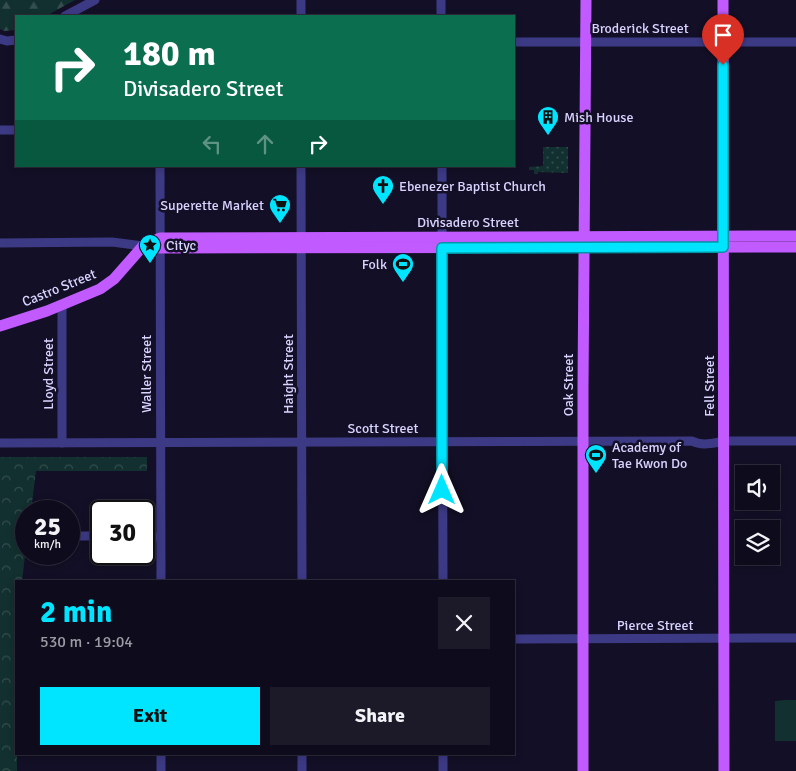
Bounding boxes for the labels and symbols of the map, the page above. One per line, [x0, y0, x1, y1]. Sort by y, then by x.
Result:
pin [702, 14, 744, 65]
street label: Broderick Street [591, 20, 689, 37]
building icon: Mish House [536, 105, 560, 136]
place label: Mish House [564, 109, 633, 126]
church icon: Ebenezer Baptist Church [371, 174, 395, 205]
place label: Ebenezer Baptist Church [399, 178, 546, 195]
supermarket icon: Superette Market [268, 193, 292, 224]
place label: Superette Market [160, 197, 264, 214]
street label: Divisadero Street [417, 214, 519, 231]
place icon: Cityc [138, 233, 162, 264]
place label: Cityc [166, 237, 197, 254]
sports icon: Folk [391, 252, 415, 283]
place label: Folk [362, 256, 387, 273]
street label: Castro Street [20, 265, 99, 311]
street label: Haight Street [280, 334, 297, 414]
street label: Waller Street [138, 335, 155, 413]
street label: Lloyd Street [40, 338, 57, 410]
street label: Oak Street [560, 354, 577, 416]
street label: Fell Street [701, 355, 718, 417]
street label: Scott Street [348, 420, 418, 437]
place label: Academy of Tae Kwon Do [612, 439, 687, 472]
sports icon: Academy of Tae Kwon Do [584, 443, 608, 474]
position arrow [415, 463, 467, 515]
speed limit sign: 30 [90, 500, 155, 565]
street label: Pierce Street [617, 617, 693, 634]

